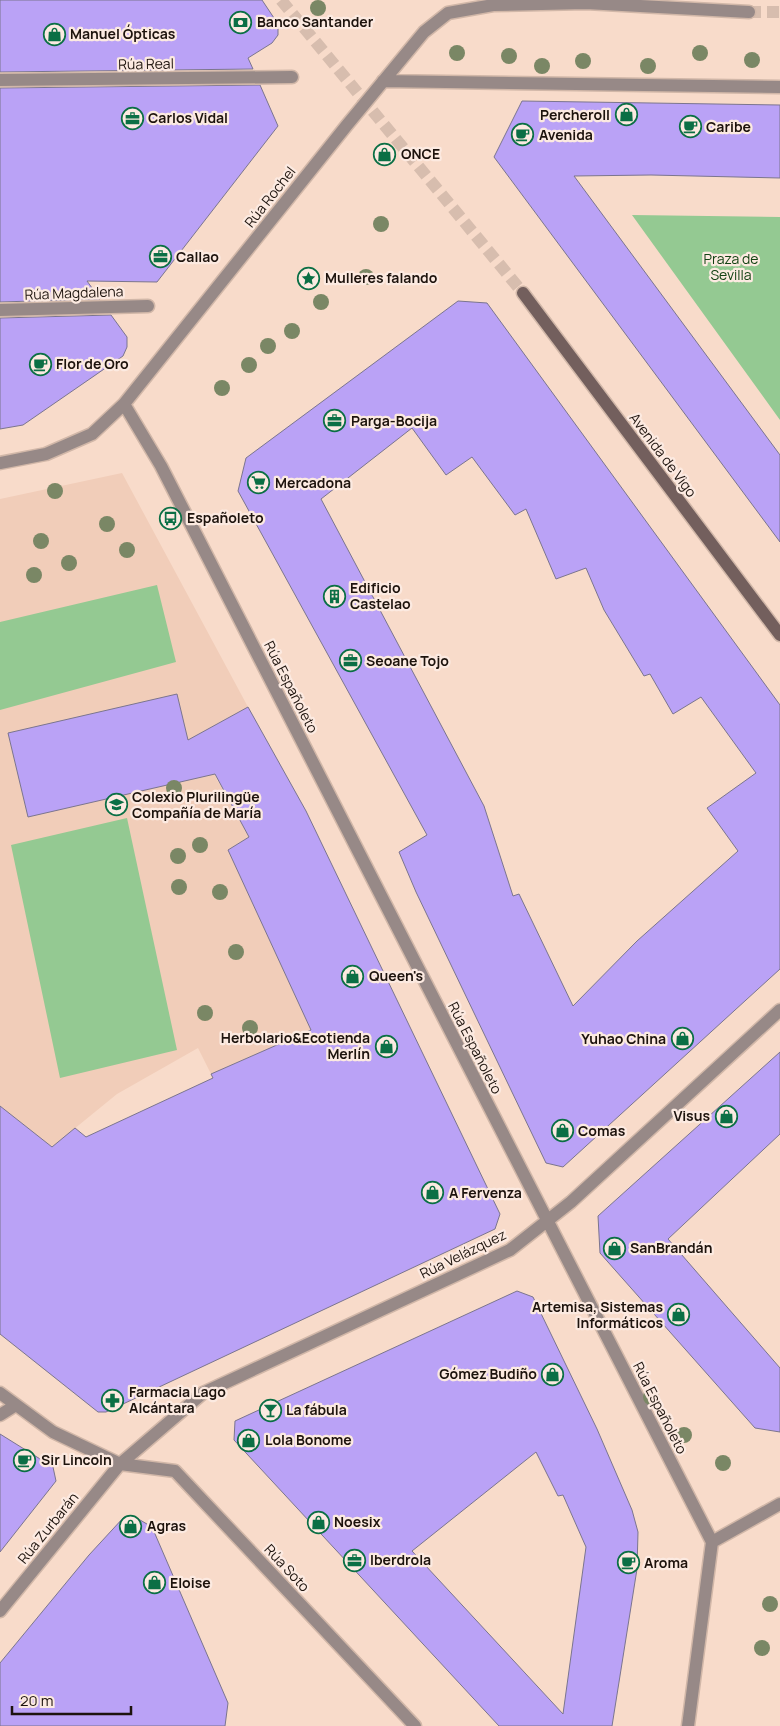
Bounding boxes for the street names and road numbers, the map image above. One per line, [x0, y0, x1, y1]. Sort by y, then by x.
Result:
street label: Rúa Real [118, 54, 174, 73]
street label: Rúa Rochel [240, 162, 299, 231]
street label: Rúa Magdalena [24, 281, 124, 304]
street label: Avenida de Vigo [625, 409, 701, 501]
street label: Rúa Españoleto [260, 638, 323, 736]
street label: Rúa Españoleto [444, 999, 507, 1097]
street label: Rúa Velázquez [416, 1224, 509, 1283]
street label: Rúa Españoleto [629, 1359, 692, 1457]
street label: Rúa Zurbarán [13, 1488, 82, 1567]
street label: Rúa Soto [261, 1540, 314, 1595]

